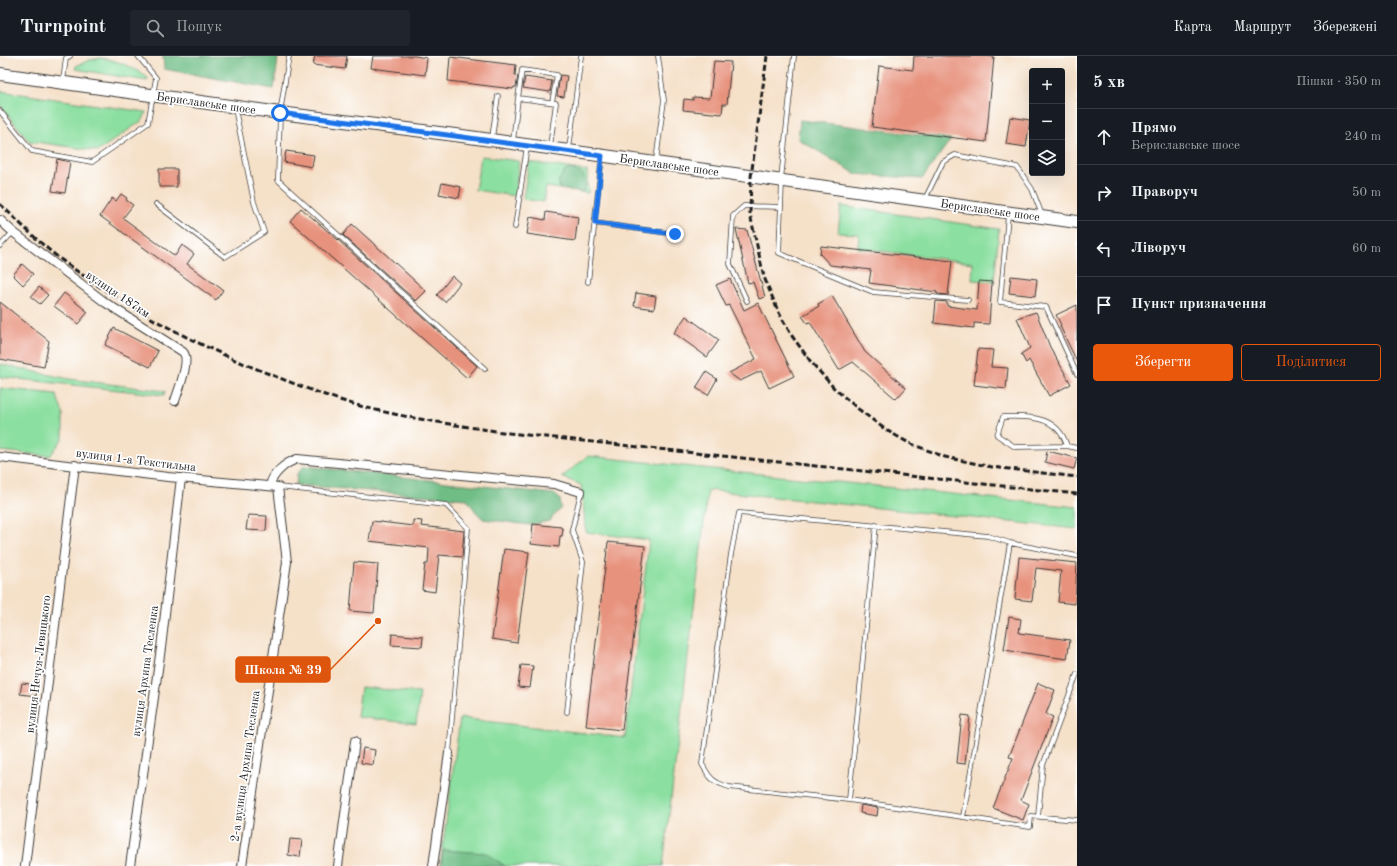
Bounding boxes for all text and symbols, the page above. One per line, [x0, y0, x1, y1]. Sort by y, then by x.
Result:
search box [130, 10, 410, 46]
icon: search [144, 17, 166, 39]
text: Turnpoint [20, 18, 106, 37]
text: Пошук [176, 20, 222, 35]
text: Карта [1174, 20, 1212, 34]
text: Маршрут [1234, 20, 1291, 34]
text: Збережені [1313, 20, 1377, 34]
map controls [1029, 68, 1065, 176]
button: + [1029, 68, 1065, 104]
text: 5 хв [1093, 74, 1125, 91]
text: Пішки · 350 m [1296, 75, 1381, 88]
street label: Бериславське шосе [155, 91, 257, 117]
route start [271, 104, 289, 122]
button: − [1029, 104, 1065, 140]
text: Прямо [1131, 121, 1177, 136]
icon: ahead [1093, 126, 1115, 148]
text: 240 m [1344, 130, 1381, 143]
text: Бериславське шосе [1131, 139, 1240, 152]
button: layers [1029, 140, 1065, 176]
street label: Бериславське шосе [618, 153, 720, 179]
icon: right [1093, 182, 1115, 204]
text: Праворуч [1131, 185, 1198, 200]
text: 50 m [1352, 186, 1381, 199]
street label: Бериславське шосе [939, 198, 1041, 224]
route end [666, 225, 684, 243]
icon: left [1093, 238, 1115, 260]
text: Ліворуч [1131, 241, 1186, 256]
text: 60 m [1352, 242, 1381, 255]
street label: вулиця 187км [83, 269, 152, 321]
icon: arrive [1093, 294, 1115, 316]
text: Пункт призначення [1131, 297, 1267, 312]
button: Зберегти [1093, 344, 1233, 381]
button: Поділитися [1241, 344, 1381, 381]
street label: вулиця 1-а Текстильна [75, 448, 197, 474]
street label: вулиця Нечуя-Левицького [25, 594, 53, 734]
street label: вулиця Архипа Тесленка [131, 605, 161, 738]
callout: Школа № 39 [236, 657, 330, 682]
text: Школа № 39 [244, 664, 322, 677]
street label: 2-а вулиця Архипа Тесленка [229, 689, 263, 843]

